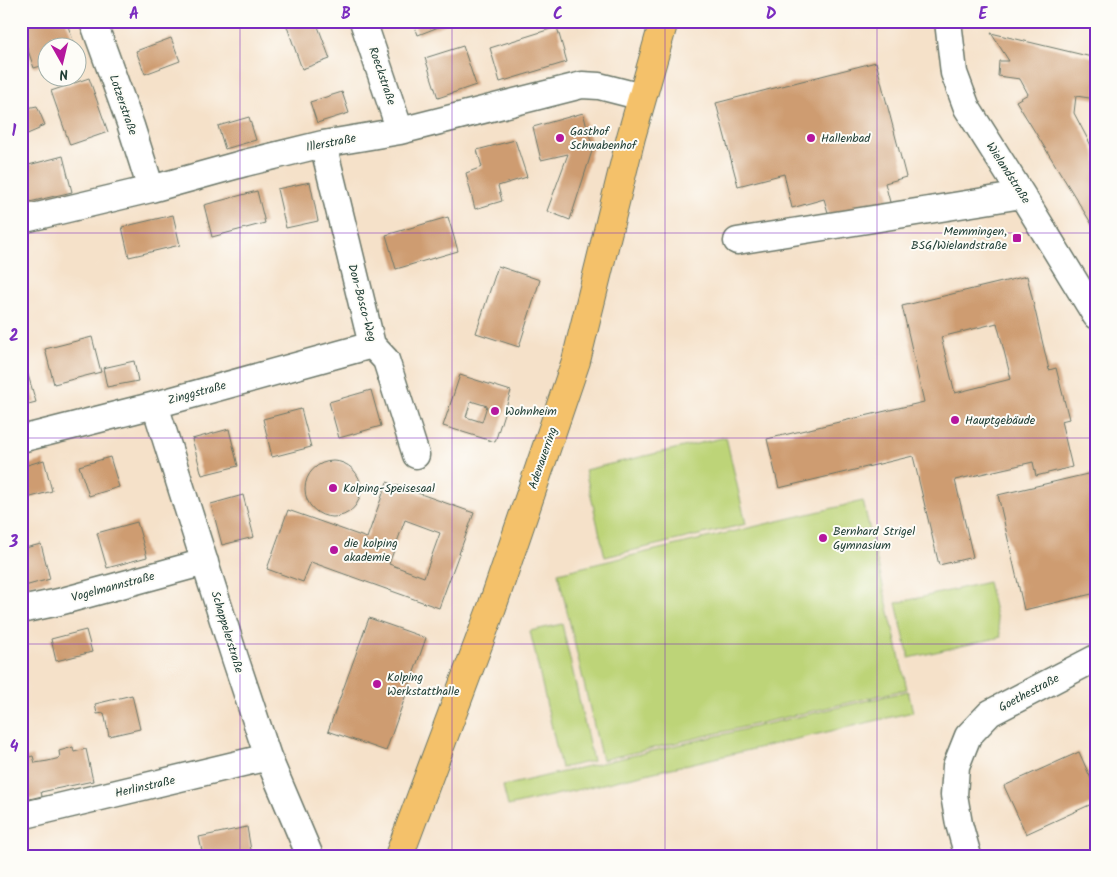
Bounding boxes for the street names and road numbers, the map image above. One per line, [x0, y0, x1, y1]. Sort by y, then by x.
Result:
street label: Roeckstraße [363, 44, 401, 108]
street label: Lotzerstraße [104, 72, 142, 138]
street label: Illerstraße [304, 129, 358, 157]
street label: Wielandstraße [981, 138, 1035, 208]
street label: Don-Bosco-Weg [342, 262, 382, 344]
street label: Zinggstraße [166, 376, 229, 410]
street label: Adenauerring [523, 424, 563, 492]
street label: Vogelmannstraße [69, 567, 157, 607]
street label: Schappelerstraße [206, 589, 249, 676]
street label: Goethestraße [995, 669, 1063, 717]
street label: Herlinstraße [113, 771, 178, 803]

